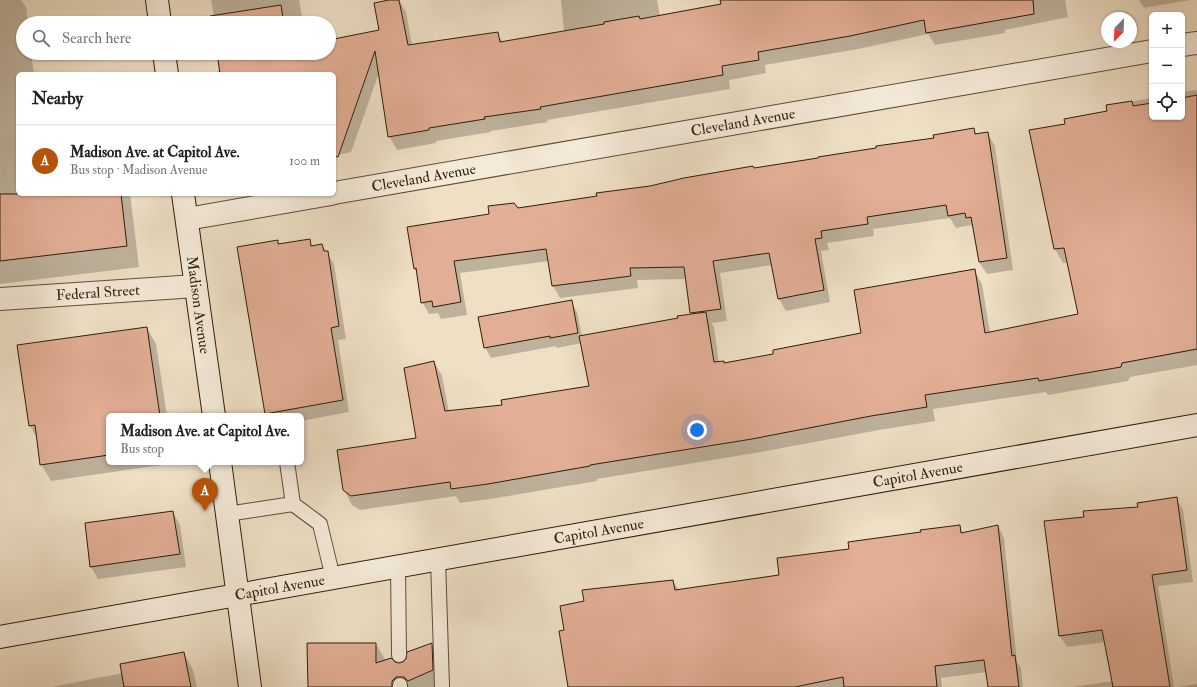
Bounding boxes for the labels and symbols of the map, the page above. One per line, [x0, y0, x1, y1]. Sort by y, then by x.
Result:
north arrow [1101, 12, 1137, 48]
street label: Cleveland Avenue [689, 104, 796, 140]
street label: Cleveland Avenue [370, 159, 477, 196]
street label: Madison Avenue [182, 255, 215, 355]
street label: Federal Street [55, 280, 140, 305]
your location [687, 420, 707, 440]
street label: Capitol Avenue [871, 457, 964, 492]
pin: A [192, 478, 218, 511]
street label: Capitol Avenue [552, 514, 645, 548]
street label: Capitol Avenue [233, 570, 326, 605]

